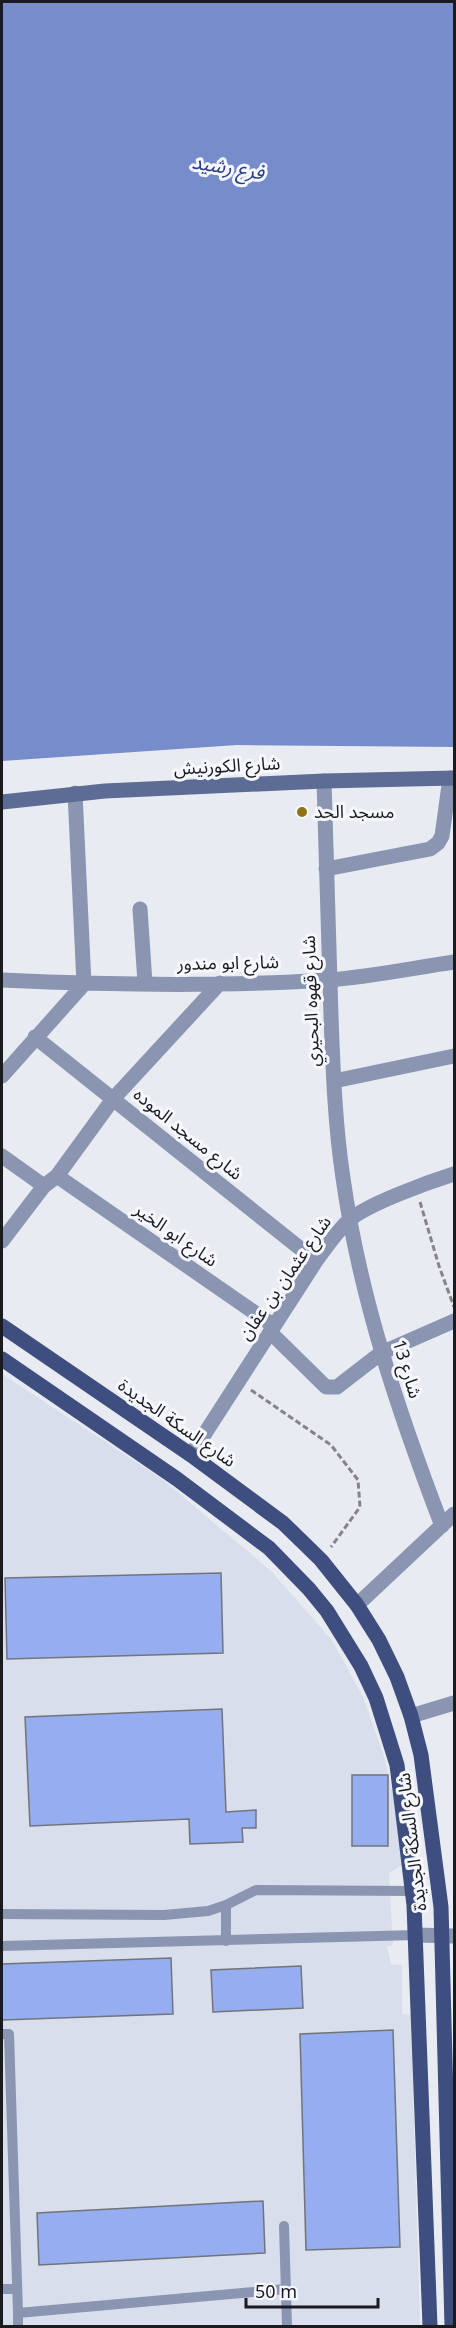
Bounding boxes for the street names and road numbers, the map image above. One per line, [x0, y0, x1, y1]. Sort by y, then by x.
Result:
street label: شارع الكورنيش [173, 744, 281, 788]
street label: شارع قهوه البحيري [290, 935, 332, 1067]
street label: شارع ابو مندور [176, 943, 279, 983]
street label: شارع مسجد الموده [124, 1077, 252, 1191]
street label: شارع ابو الخير [125, 1191, 226, 1278]
street label: شارع عثمان بن عفان [227, 1207, 343, 1349]
street label: شارع 13 [380, 1335, 434, 1403]
street label: شارع السكة الجديدة [109, 1368, 245, 1478]
street label: شارع السكة الجديدة [385, 1771, 439, 1913]

